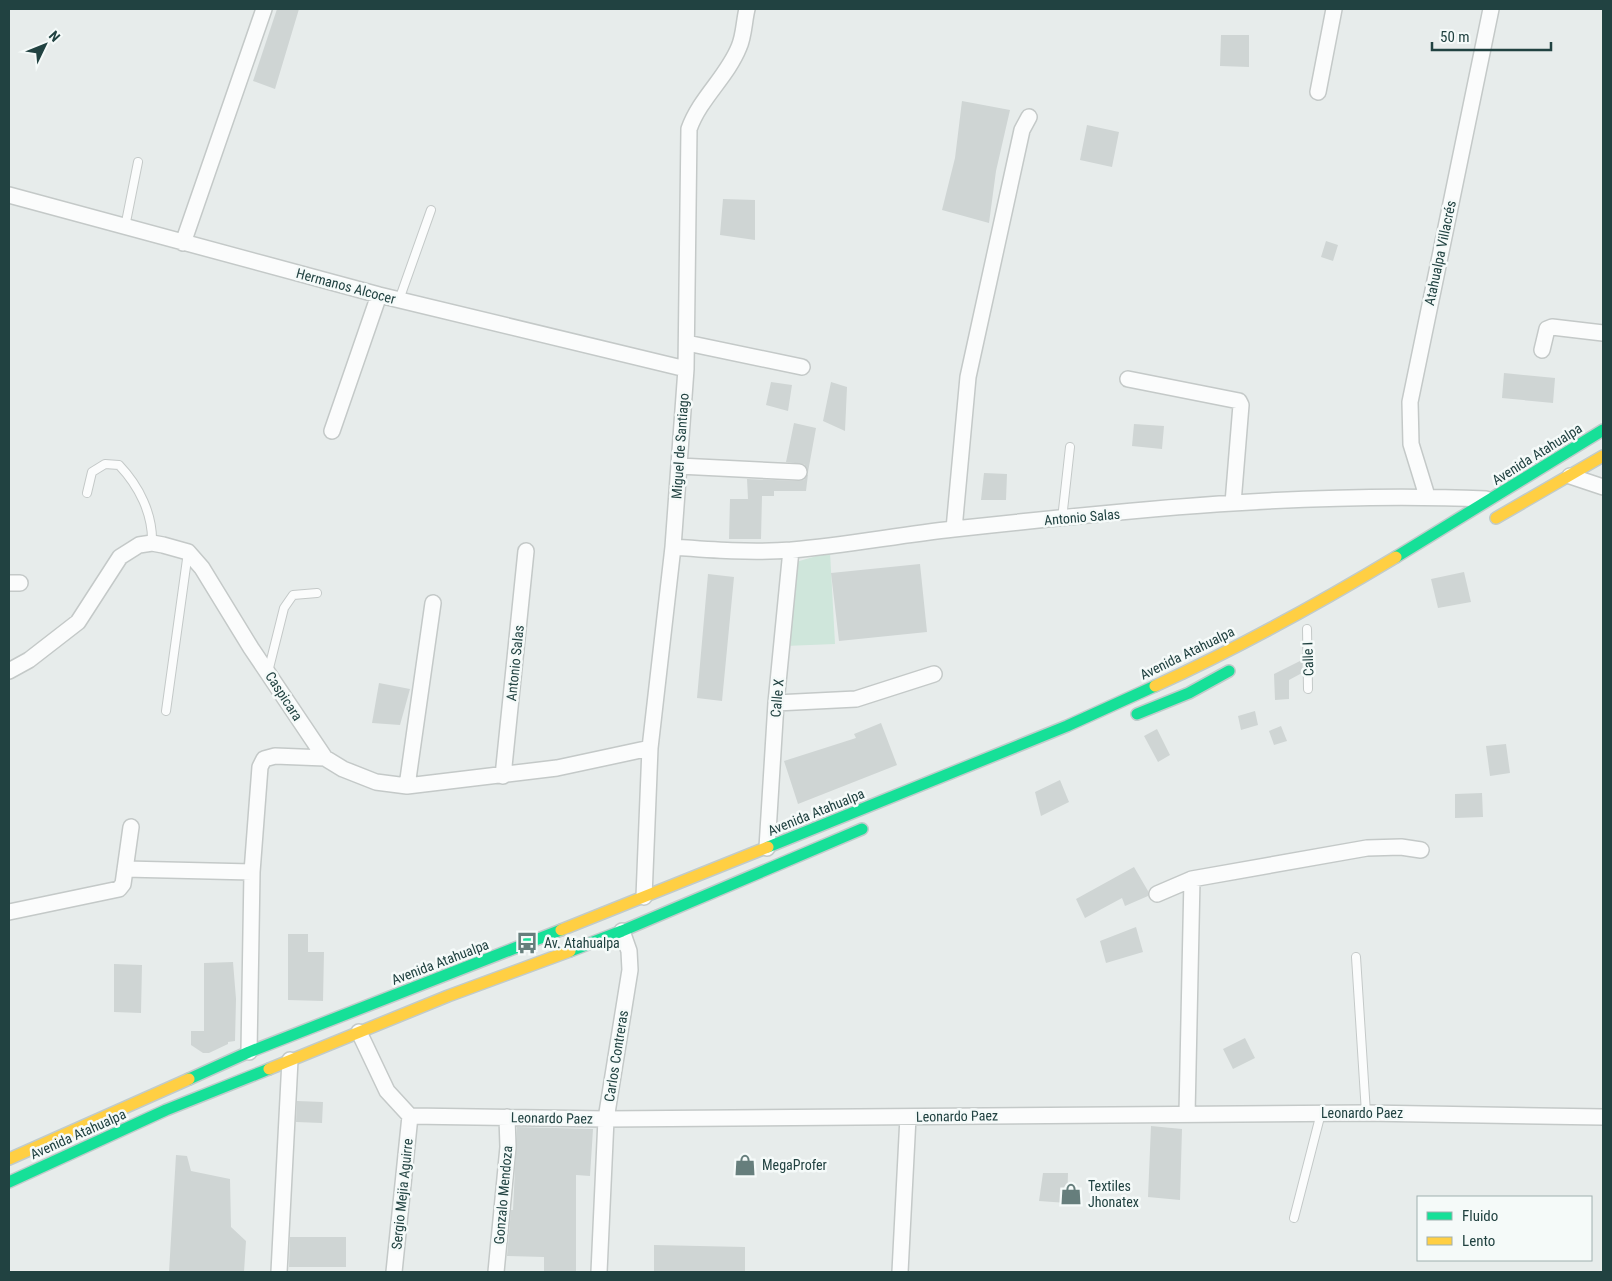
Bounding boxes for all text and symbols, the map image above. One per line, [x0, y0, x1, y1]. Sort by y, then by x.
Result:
north arrow [20, 20, 70, 70]
scale bar [1432, 20, 1551, 52]
text: N [46, 28, 63, 45]
text: 50 m [1440, 28, 1470, 46]
street label: Atahualpa Villacrés [1421, 199, 1459, 307]
street label: Hermanos Alcocer [295, 265, 397, 307]
street label: Miguel de Santiago [668, 393, 692, 499]
street label: Avenida Atahualpa [1489, 420, 1585, 488]
street label: Antonio Salas [1043, 506, 1121, 528]
street label: Avenida Atahualpa [1137, 623, 1237, 683]
street label: Antonio Salas [503, 624, 527, 702]
street label: Calle I [1299, 642, 1317, 676]
street label: Caspicara [262, 669, 306, 723]
street label: Calle X [767, 678, 787, 718]
street label: Avenida Atahualpa [765, 785, 867, 839]
bus stop icon: Av. Atahualpa [514, 930, 540, 956]
place label: Av. Atahualpa [544, 935, 620, 951]
street label: Avenida Atahualpa [389, 936, 491, 988]
street label: Carlos Contreras [601, 1009, 631, 1103]
street label: Leonardo Paez [1321, 1105, 1403, 1121]
street label: Avenida Atahualpa [28, 1106, 128, 1162]
street label: Leonardo Paez [916, 1107, 998, 1125]
street label: Leonardo Paez [511, 1109, 593, 1127]
street label: Sergio Mejia Aguirre [388, 1137, 416, 1250]
street label: Gonzalo Mendoza [491, 1145, 515, 1245]
shop icon: MegaProfer [732, 1152, 758, 1178]
place label: MegaProfer [762, 1157, 827, 1173]
place label: Textiles Jhonatex [1088, 1178, 1139, 1210]
shop icon: Textiles Jhonatex [1058, 1181, 1084, 1207]
legend [1417, 1196, 1592, 1261]
text: Fluido [1462, 1207, 1498, 1225]
text: Lento [1462, 1232, 1495, 1250]

